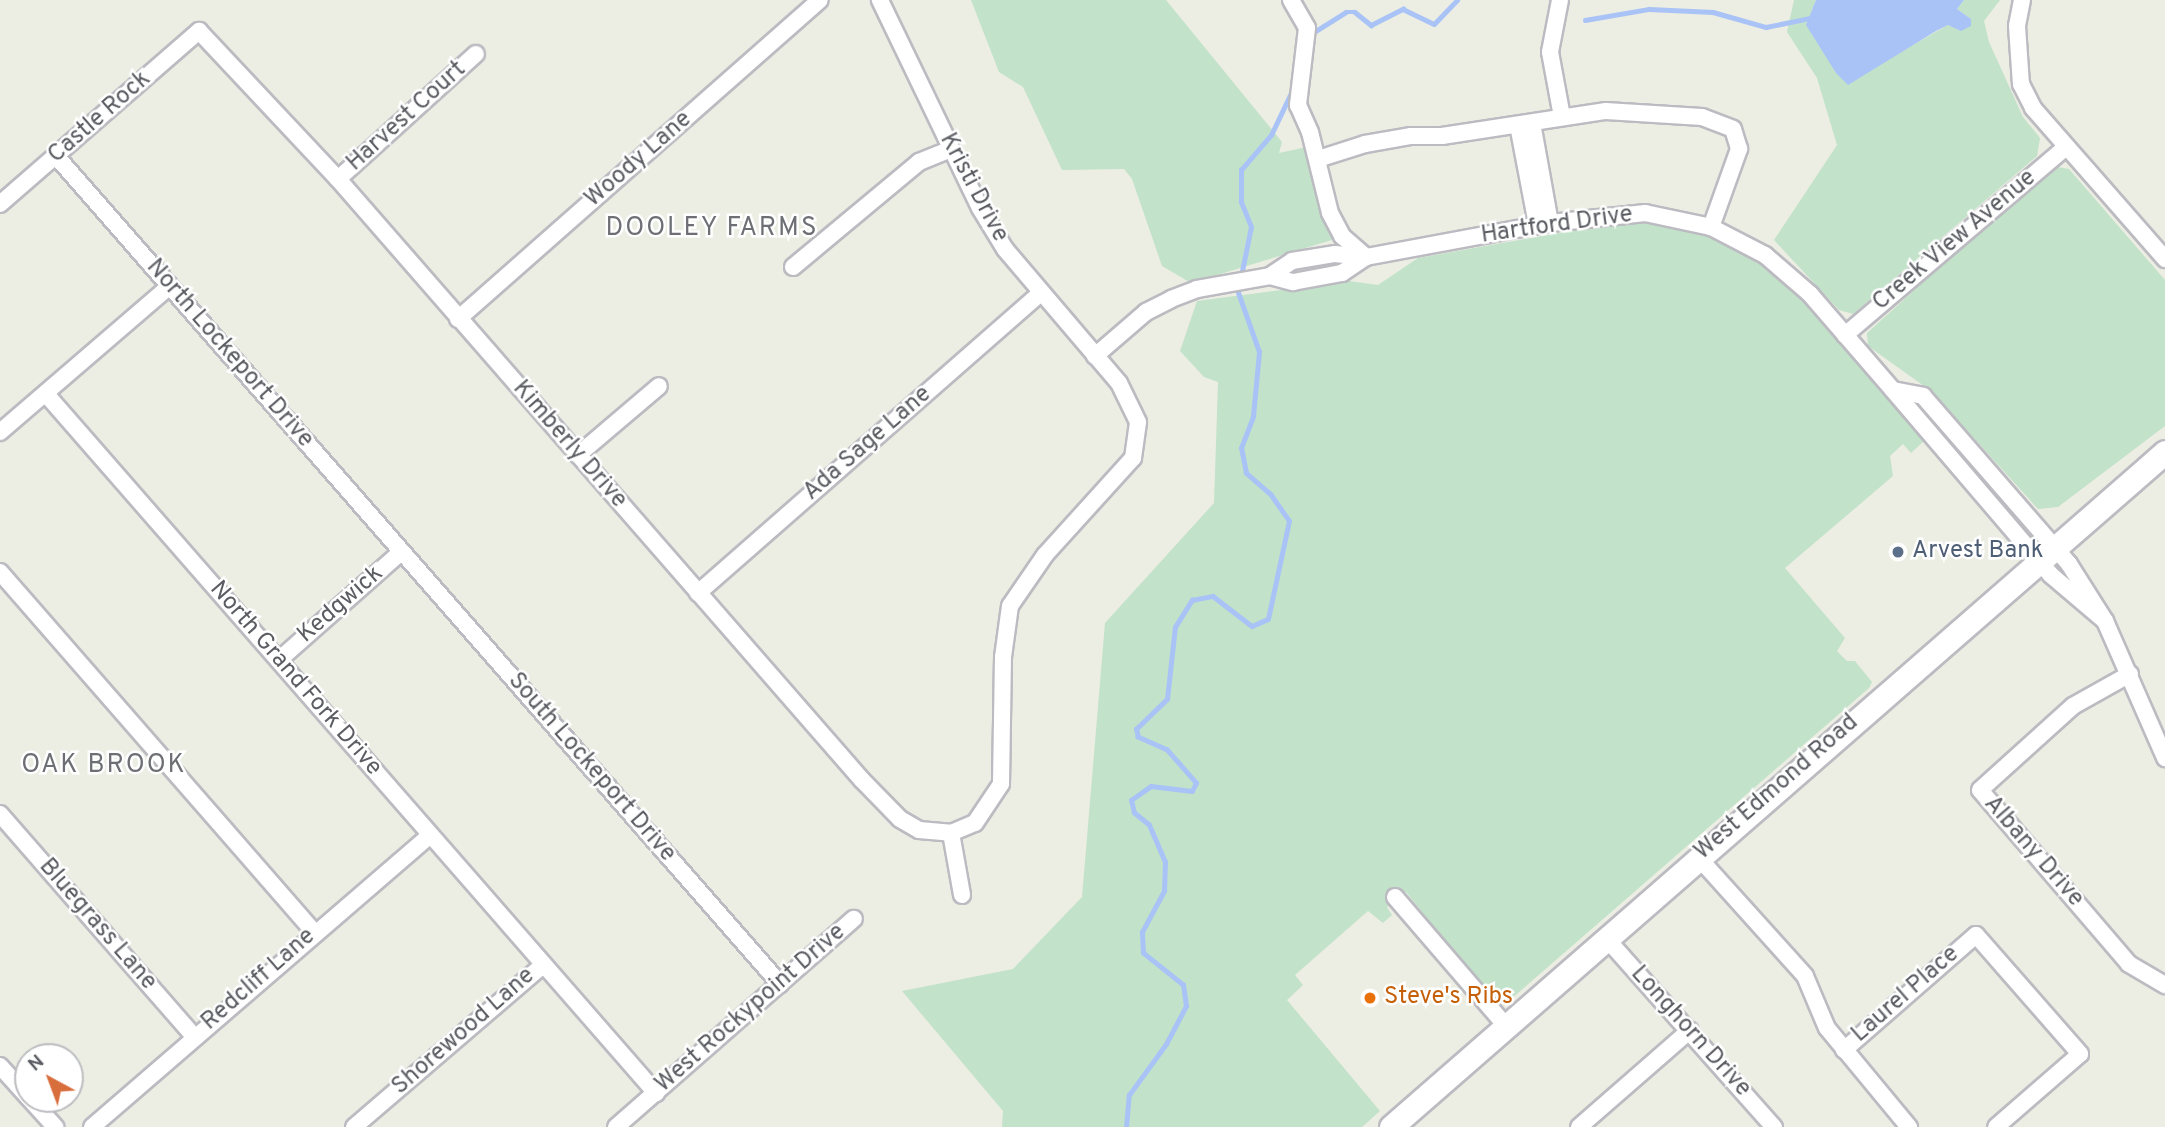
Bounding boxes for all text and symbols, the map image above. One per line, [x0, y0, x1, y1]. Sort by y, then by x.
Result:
street label: Harvest Court [341, 56, 473, 178]
street label: Castle Rock [43, 66, 157, 170]
street label: Woody Lane [580, 106, 698, 214]
street label: Kristi Drive [932, 129, 1014, 247]
street label: Creek View Avenue [1867, 164, 2043, 318]
street label: Hartford Drive [1479, 201, 1635, 251]
district label: DOOLEY FARMS [606, 213, 818, 245]
street label: North Lockeport Drive [139, 254, 319, 454]
street label: Kimberly Drive [506, 375, 632, 515]
street label: Ada Sage Lane [798, 381, 938, 507]
place label: Arvest Bank [1912, 538, 2044, 566]
marker: Arvest Bank [1890, 544, 1906, 560]
street label: Kedgwick [292, 560, 390, 650]
street label: North Grand Fork Drive [203, 576, 387, 782]
street label: South Lockeport Drive [501, 667, 681, 869]
street label: West Edmond Road [1689, 709, 1865, 867]
district label: OAK BROOK [22, 750, 186, 782]
street label: Albany Drive [1977, 790, 2089, 914]
street label: Bluegrass Lane [32, 853, 162, 997]
street label: West Rockypoint Drive [650, 919, 852, 1099]
street label: Redcliff Lane [196, 923, 322, 1037]
street label: Laurel Place [1846, 941, 1966, 1049]
street label: Longhorn Drive [1624, 961, 1756, 1103]
street label: Shorewood Lane [387, 962, 541, 1102]
place label: Steve's Ribs [1384, 984, 1513, 1012]
marker: Steve's Ribs [1362, 990, 1378, 1006]
north arrow [14, 1043, 84, 1113]
text: N [24, 1050, 50, 1077]

